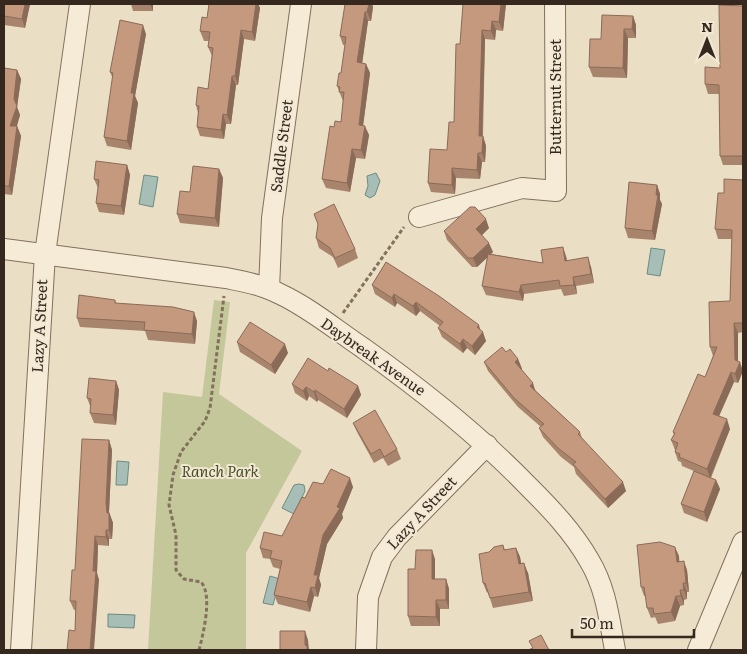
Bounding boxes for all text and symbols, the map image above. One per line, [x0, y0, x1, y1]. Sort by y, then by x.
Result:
north arrow [682, 15, 732, 65]
text: N [701, 16, 713, 36]
street label: Butternut Street [543, 39, 566, 155]
street label: Saddle Street [263, 98, 298, 194]
street label: Lazy A Street [25, 279, 52, 373]
street label: Daybreak Avenue [317, 311, 431, 401]
park label: Ranch Park [181, 459, 260, 482]
street label: Lazy A Street [381, 470, 461, 554]
scale bar [572, 606, 694, 638]
text: 50 m [580, 611, 614, 634]

